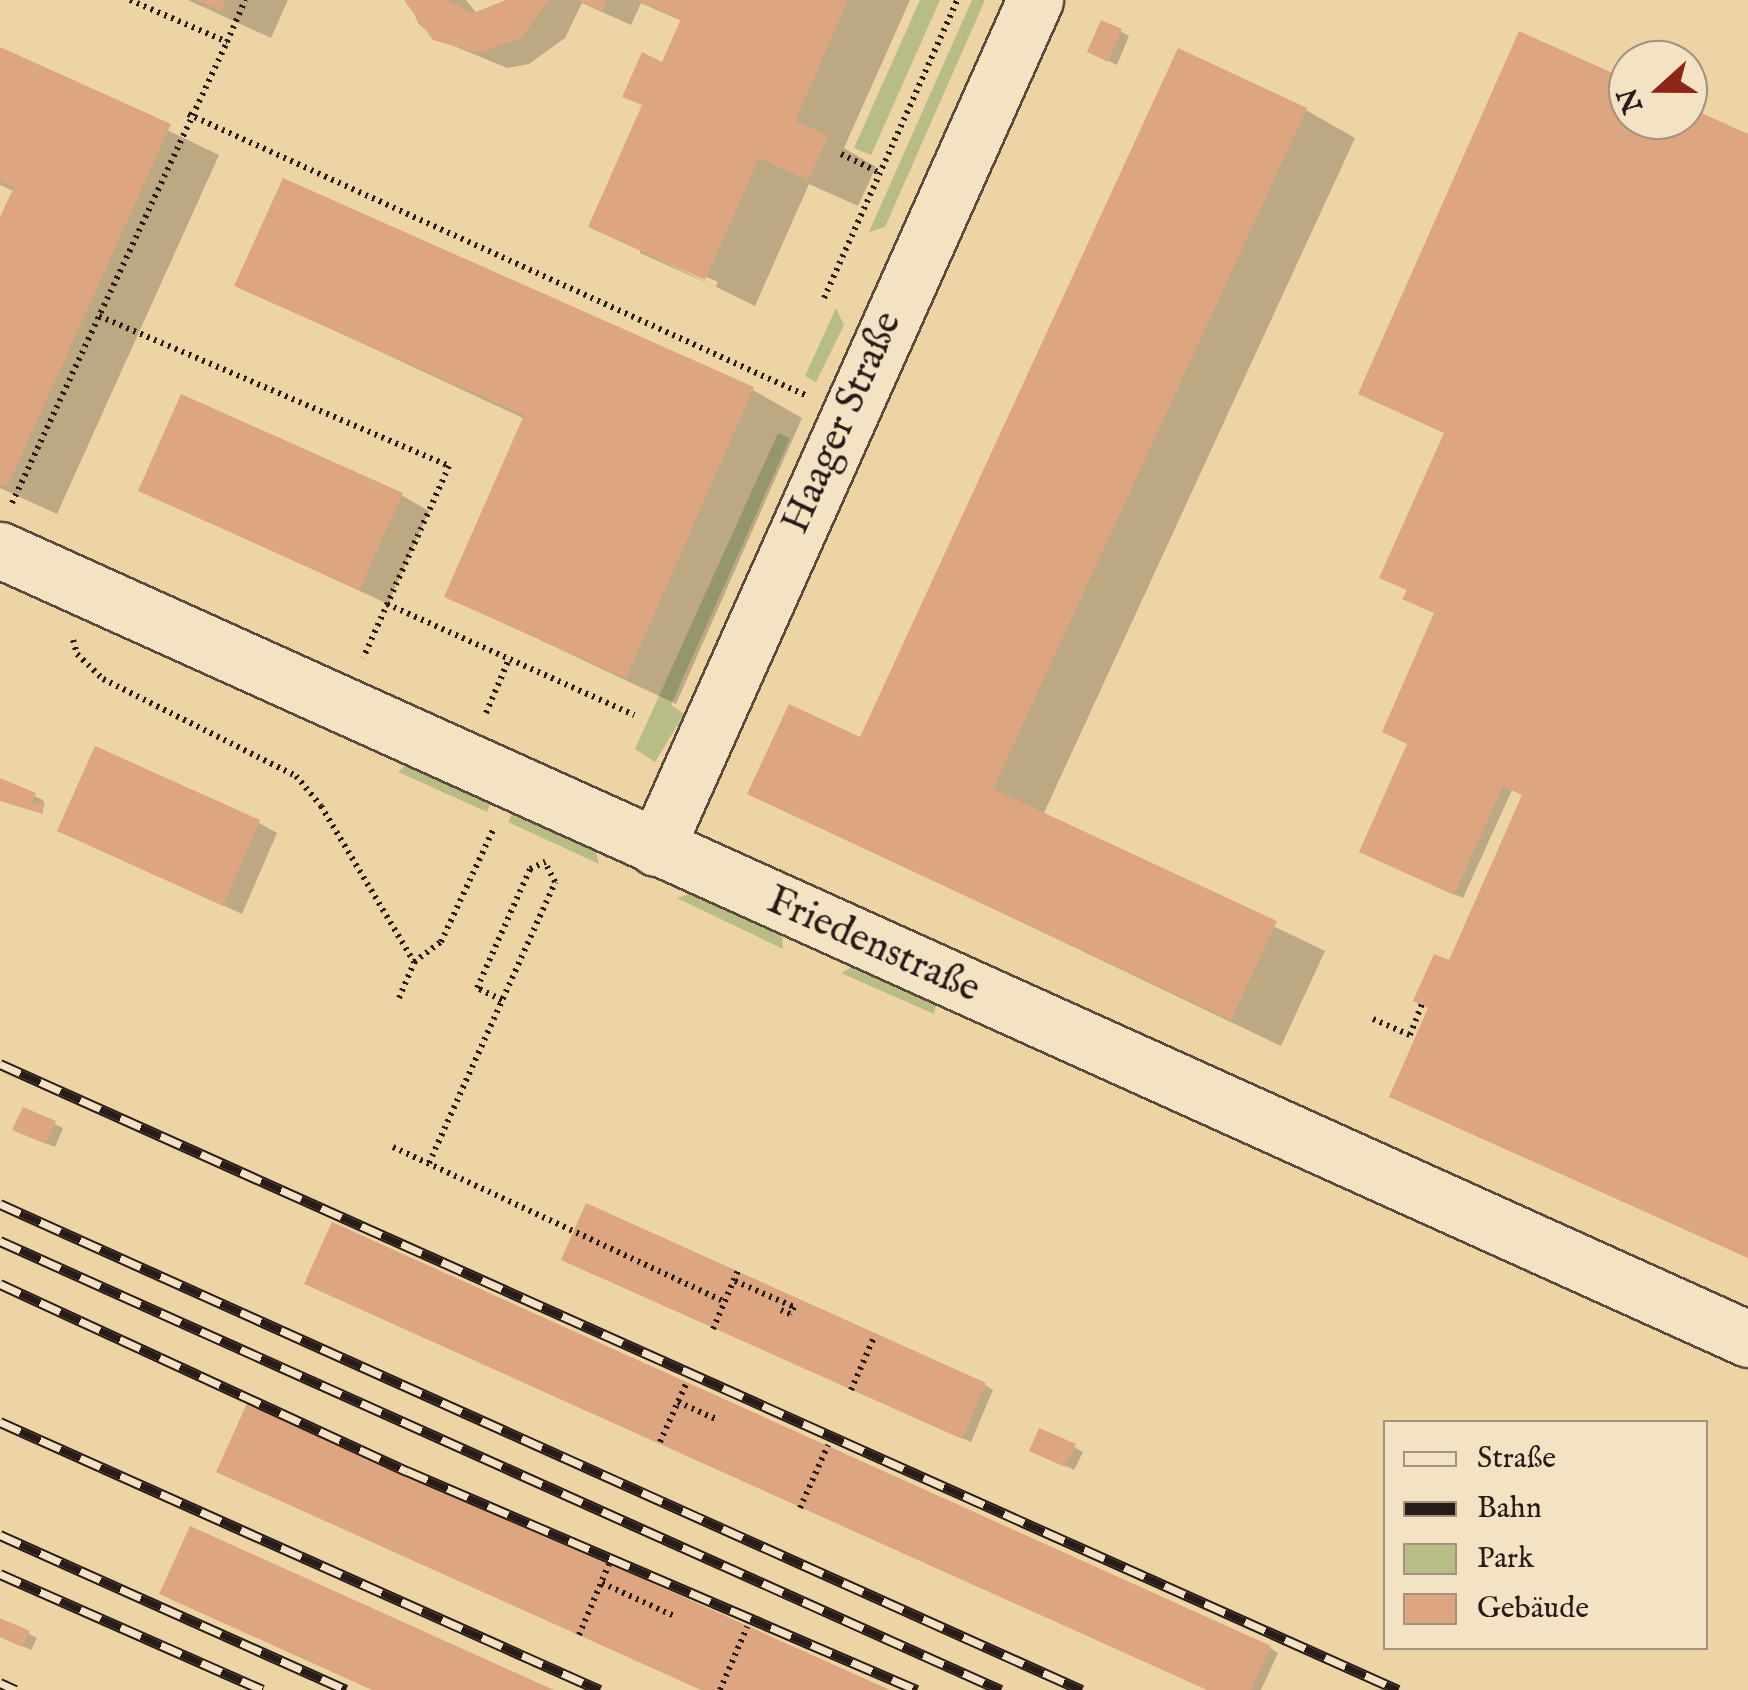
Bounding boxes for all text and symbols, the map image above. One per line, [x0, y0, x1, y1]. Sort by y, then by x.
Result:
north arrow [1608, 40, 1708, 140]
text: N [1611, 83, 1652, 118]
street label: Haager Straße [773, 305, 913, 541]
street label: Friedenstraße [759, 878, 987, 1014]
legend [1383, 1420, 1708, 1650]
text: Straße [1477, 1440, 1556, 1478]
text: Bahn [1477, 1490, 1542, 1528]
text: Park [1477, 1540, 1534, 1578]
text: Gebäude [1477, 1590, 1589, 1628]

